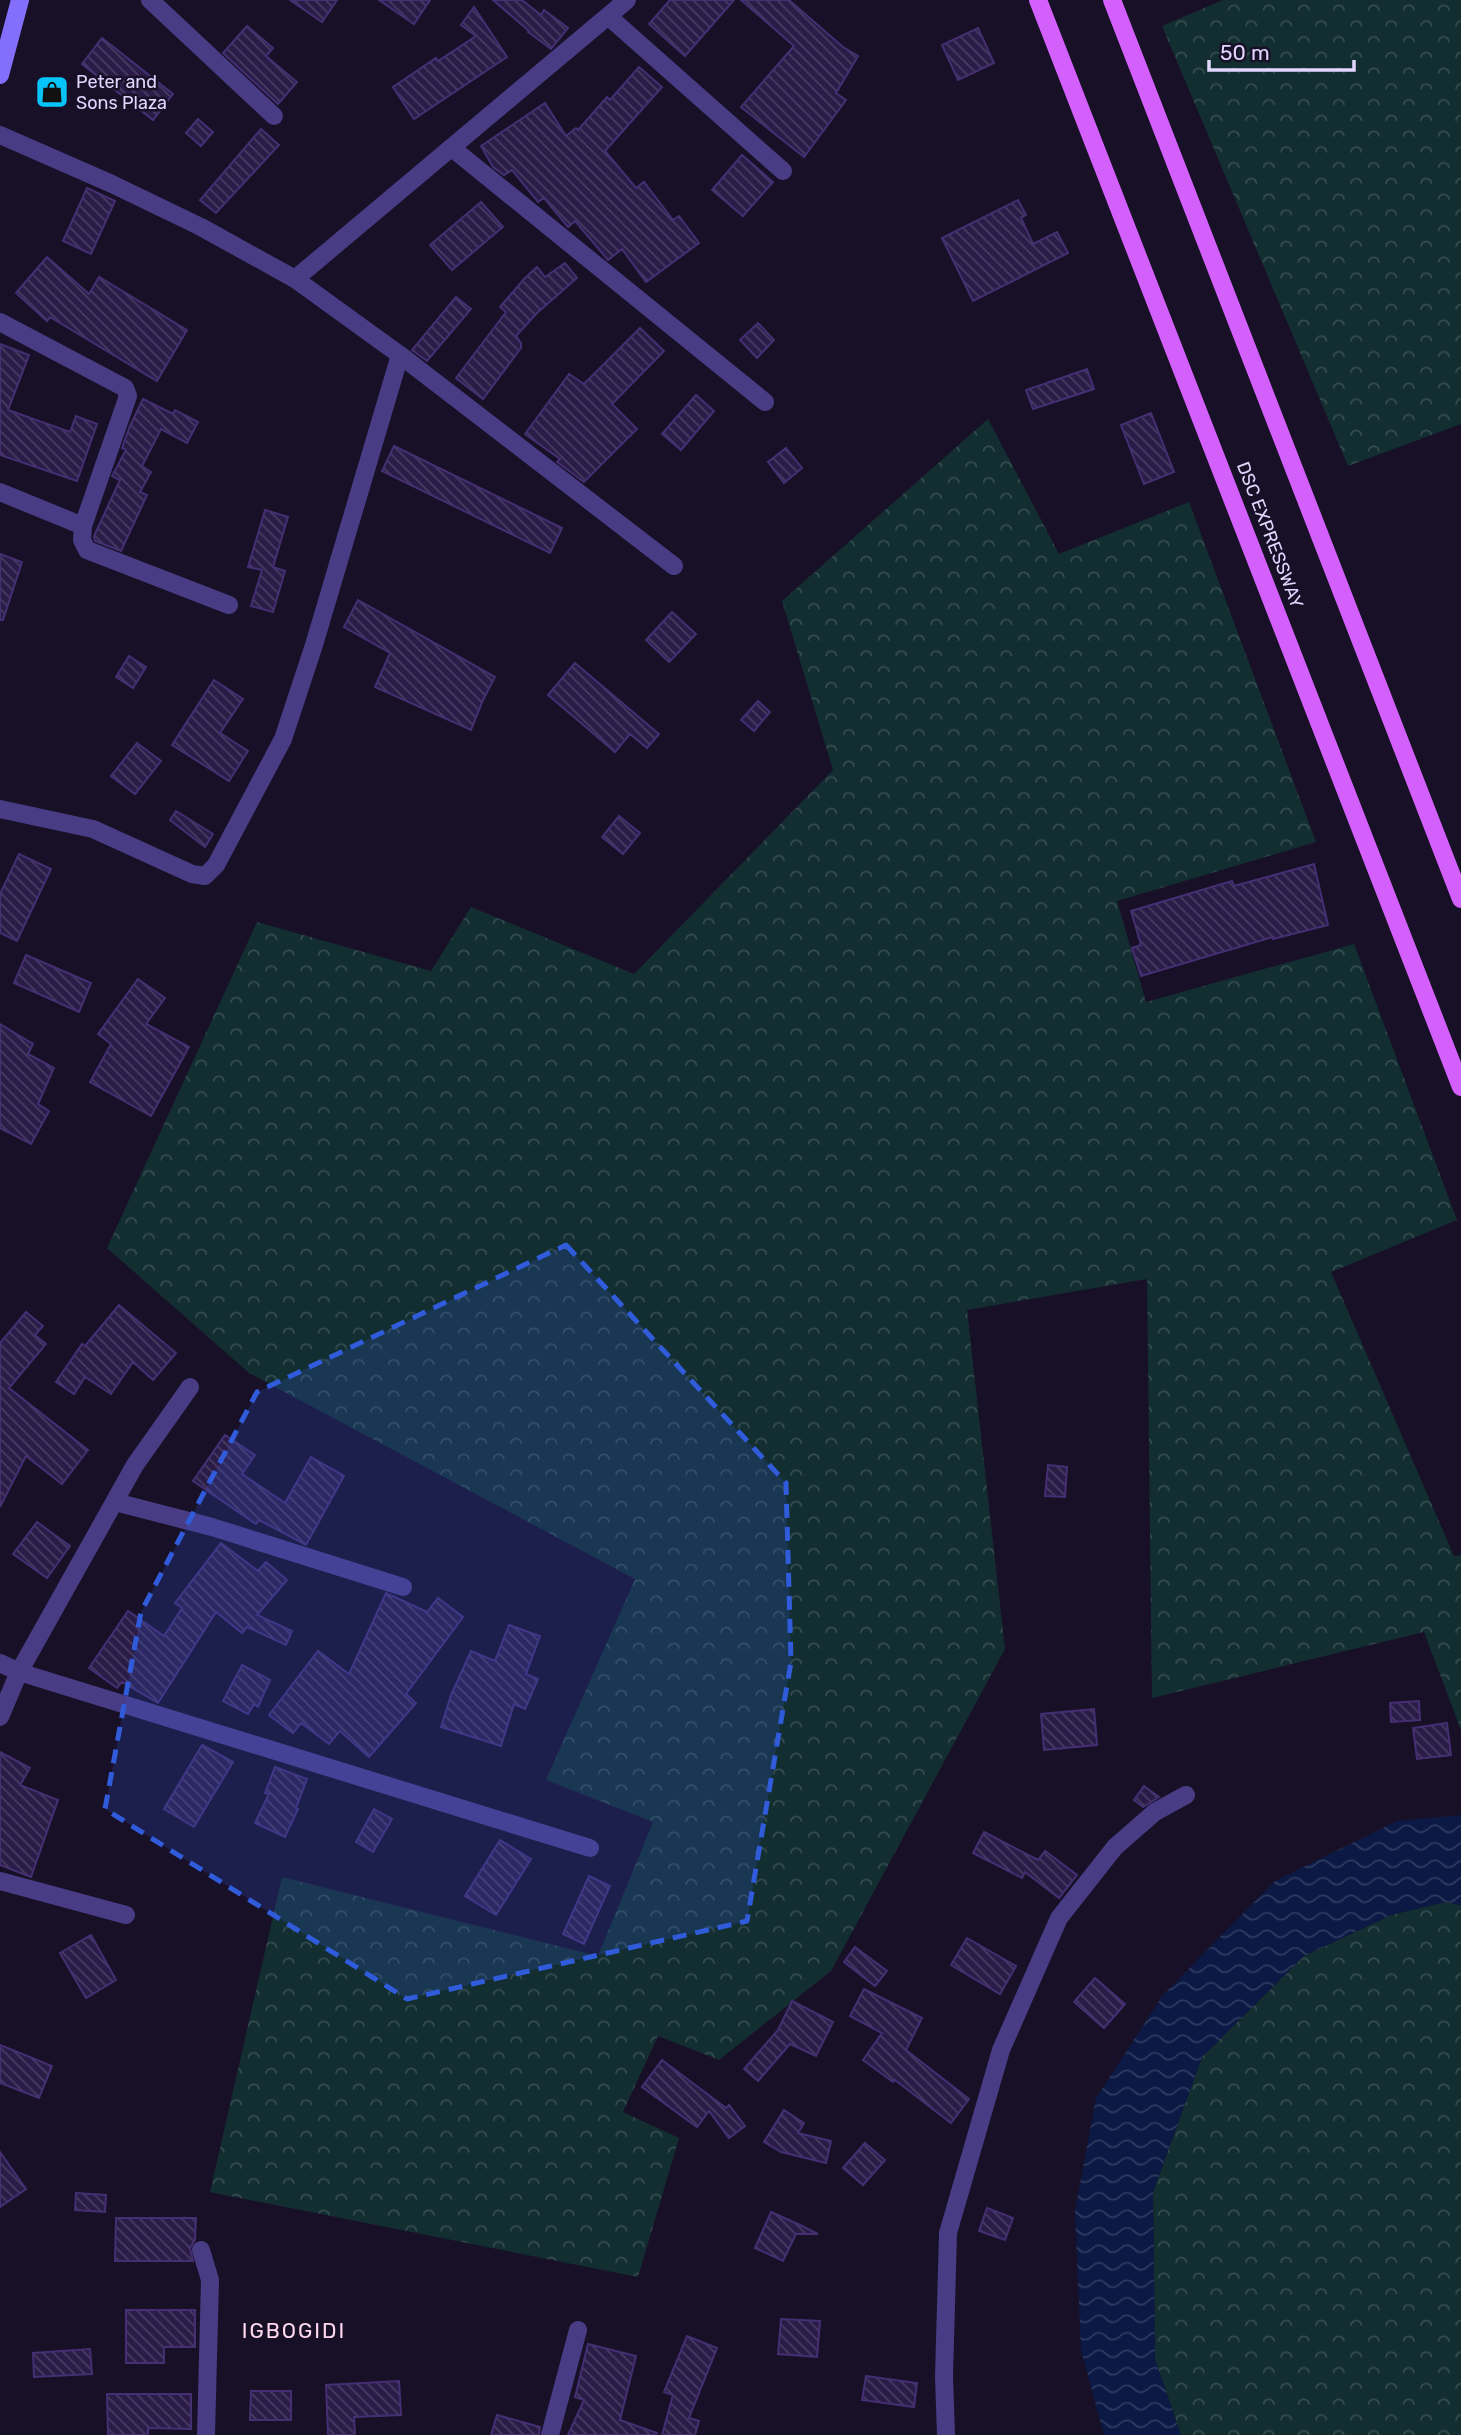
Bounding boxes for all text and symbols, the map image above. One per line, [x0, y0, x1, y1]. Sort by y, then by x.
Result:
scale bar [1209, 28, 1354, 72]
text: 50 m [1220, 40, 1270, 65]
place label: Peter and Sons Plaza [76, 71, 167, 114]
shop icon: Peter and Sons Plaza [33, 73, 71, 111]
street label: DSC EXPRESSWAY [1232, 459, 1308, 612]
district label: IGBOGIDI [242, 2318, 346, 2343]

